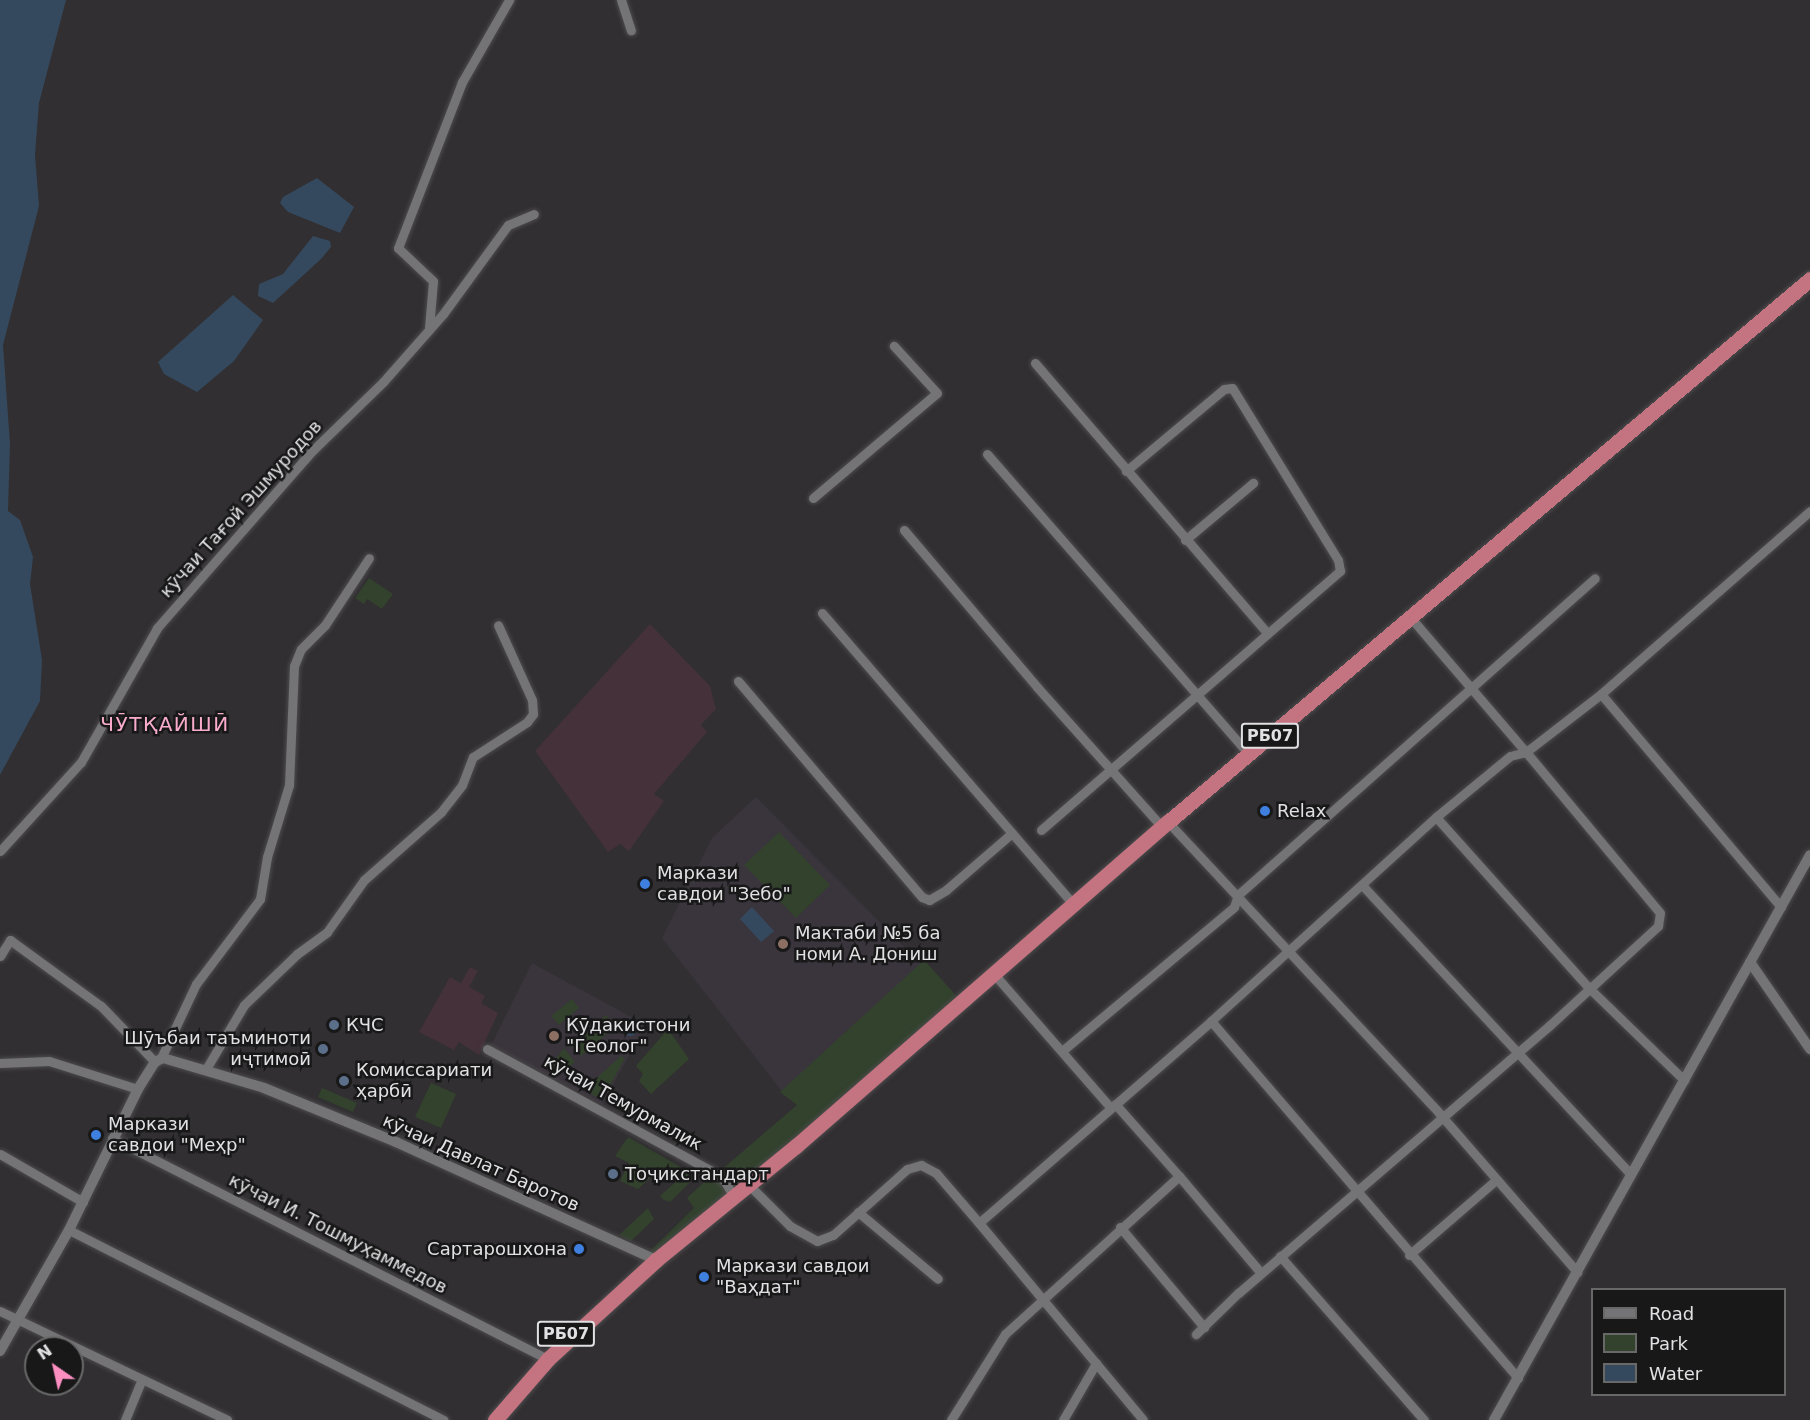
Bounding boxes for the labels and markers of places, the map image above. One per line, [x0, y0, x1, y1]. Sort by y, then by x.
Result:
place label: Relax [1277, 800, 1326, 822]
marker: Relax [1258, 804, 1272, 818]
place label: Маркази савдои "Зебо" [657, 863, 791, 906]
marker: Маркази савдои "Зебо" [638, 877, 652, 891]
place label: Мактаби №5 ба номи А. Дониш [795, 923, 940, 966]
marker: Мактаби №5 ба номи А. Дониш [776, 937, 790, 951]
place label: КЧС [346, 1014, 384, 1036]
place label: Кӯдакистони "Геолог" [566, 1015, 690, 1058]
marker: КЧС [327, 1018, 341, 1032]
place label: Шӯъбаи таъминоти иҷтимоӣ [124, 1028, 311, 1070]
marker: Кӯдакистони "Геолог" [547, 1029, 561, 1043]
marker: Шӯъбаи таъминоти иҷтимоӣ [316, 1042, 330, 1056]
place label: Комиссариати ҳарбӣ [356, 1060, 492, 1102]
marker: Комиссариати ҳарбӣ [337, 1074, 351, 1088]
place label: Маркази савдои "Меҳр" [108, 1114, 246, 1156]
marker: Маркази савдои "Меҳр" [89, 1128, 103, 1142]
place label: Тоҷикстандарт [625, 1163, 769, 1185]
marker: Тоҷикстандарт [606, 1167, 620, 1181]
place label: Сартарошхона [427, 1238, 567, 1260]
marker: Сартарошхона [572, 1242, 586, 1256]
place label: Маркази савдои "Ваҳдат" [716, 1256, 870, 1298]
marker: Маркази савдои "Ваҳдат" [697, 1270, 711, 1284]

